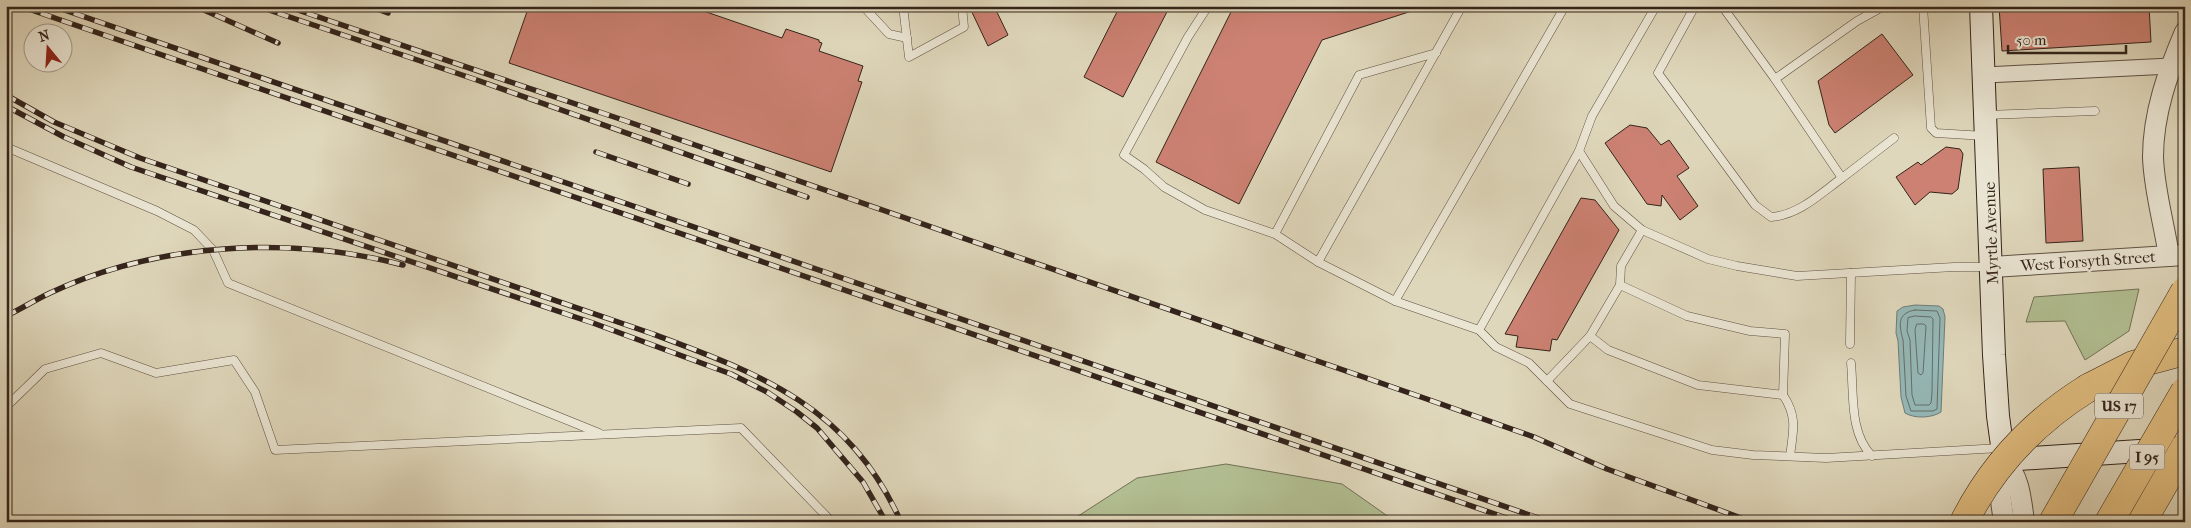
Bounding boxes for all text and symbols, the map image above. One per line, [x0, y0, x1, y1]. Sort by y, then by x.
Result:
north arrow [22, 22, 72, 72]
scale bar [2008, 22, 2126, 54]
text: N [36, 26, 52, 46]
text: 50 m [2016, 31, 2047, 49]
street label: Myrtle Avenue [1980, 181, 2002, 285]
street label: West Forsyth Street [2019, 247, 2157, 275]
road number: US 17 [2095, 394, 2143, 418]
road number: I 95 [2130, 444, 2164, 470]

